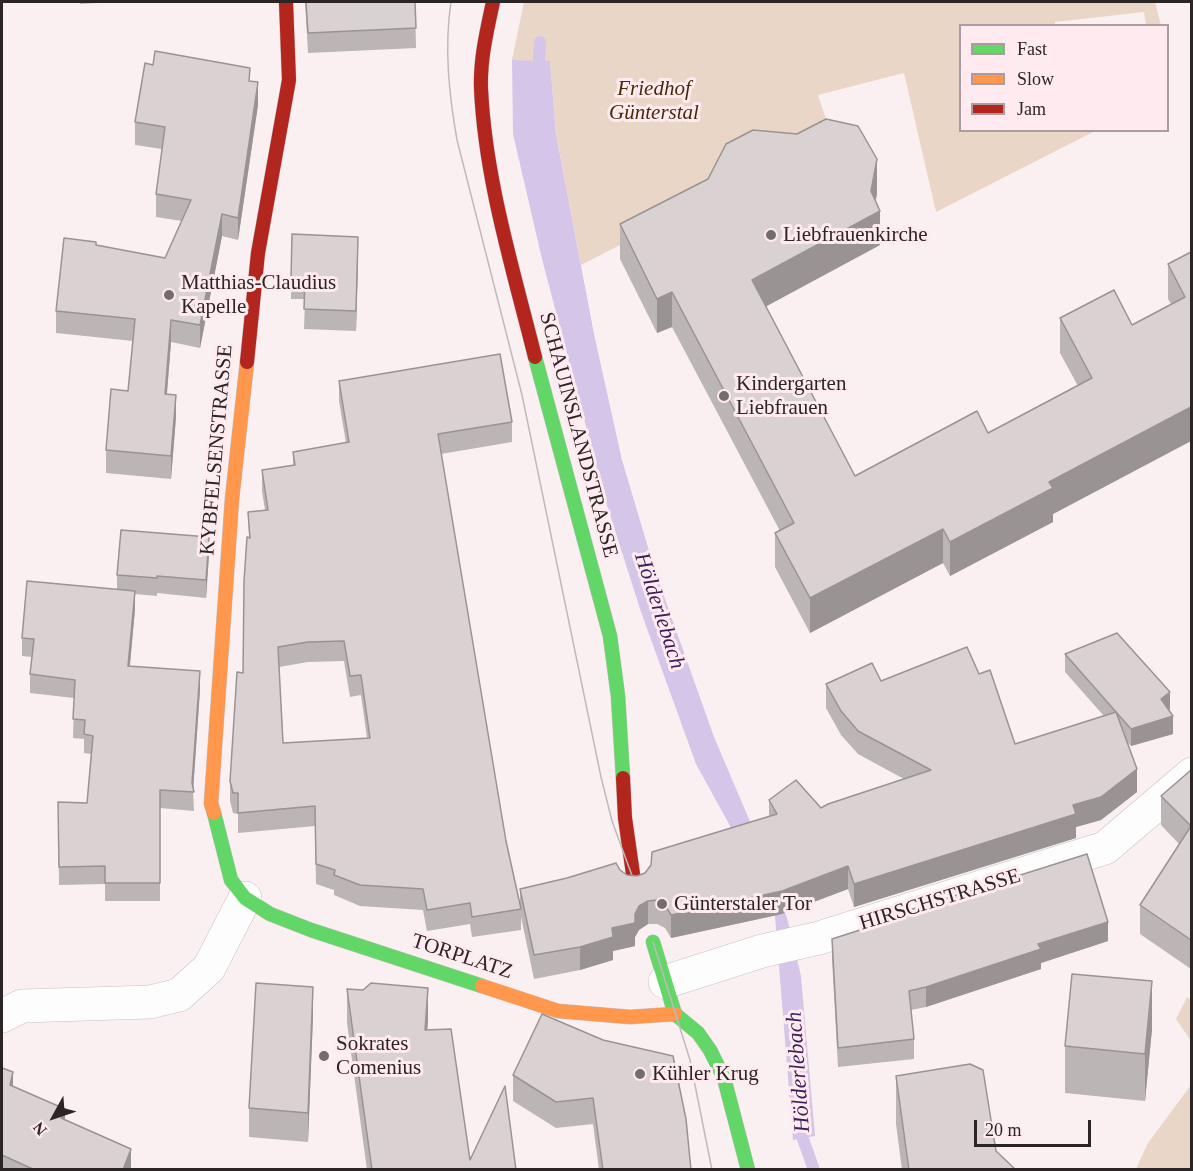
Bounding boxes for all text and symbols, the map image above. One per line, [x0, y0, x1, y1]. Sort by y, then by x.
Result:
legend [959, 24, 1169, 132]
text: Fast [1017, 39, 1047, 59]
text: Slow [1017, 69, 1054, 89]
park label: Friedhof Günterstal [609, 76, 699, 126]
text: Jam [1017, 99, 1046, 119]
place label: Liebfrauenkirche [783, 222, 928, 248]
marker: Liebfrauenkirche [764, 228, 778, 242]
place label: Matthias-Claudius Kapelle [181, 270, 336, 320]
marker: Matthias-Claudius Kapelle [162, 288, 176, 302]
street label: SCHAUINSLANDSTRASSE [533, 309, 623, 561]
street label: KYBFELSENSTRASSE [195, 344, 239, 556]
place label: Kindergarten Liebfrauen [736, 371, 846, 421]
marker: Kindergarten Liebfrauen [717, 389, 731, 403]
water label: Hölderlebach [628, 549, 690, 673]
street label: HIRSCHSTRASSE [857, 864, 1023, 936]
place label: Günterstaler Tor [674, 891, 812, 917]
marker: Günterstaler Tor [655, 897, 669, 911]
street label: TORPLATZ [408, 929, 516, 985]
water label: Hölderlebach [782, 1011, 816, 1133]
place label: Sokrates Comenius [336, 1031, 421, 1081]
marker: Sokrates Comenius [317, 1049, 331, 1063]
place label: Kühler Krug [652, 1061, 759, 1087]
marker: Kühler Krug [633, 1067, 647, 1081]
north arrow [24, 1087, 84, 1147]
scale bar [977, 1108, 1094, 1146]
text: N [30, 1119, 50, 1139]
text: 20 m [985, 1120, 1022, 1140]

